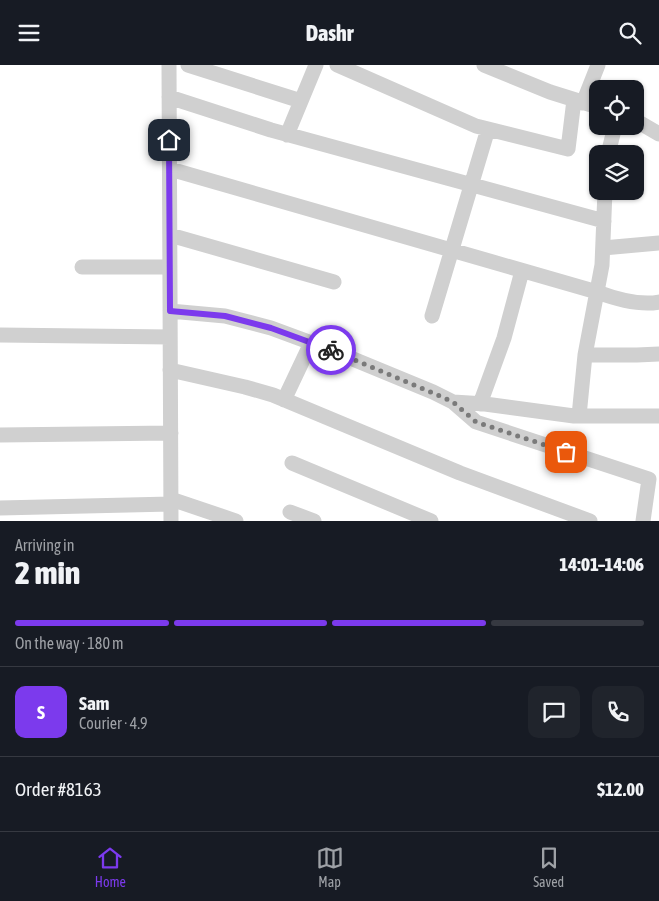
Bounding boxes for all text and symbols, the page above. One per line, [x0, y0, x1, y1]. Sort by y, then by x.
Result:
icon: menu [15, 19, 43, 47]
icon: search [616, 19, 644, 47]
text: Dashr [306, 20, 353, 46]
map controls [589, 80, 644, 200]
button: locate [589, 80, 644, 135]
pin [148, 119, 190, 161]
icon: home [155, 126, 183, 154]
button: layers [589, 145, 644, 200]
courier [306, 325, 356, 375]
icon: bike [317, 336, 345, 364]
pin [545, 431, 587, 473]
icon: bag [552, 438, 580, 466]
text: Arriving in [15, 536, 75, 554]
text: 14:01–14:06 [559, 553, 644, 575]
text: 2 min [15, 554, 80, 591]
text: On the way · 180 m [15, 634, 124, 652]
button: chat [528, 686, 580, 738]
button: phone [592, 686, 644, 738]
text: Sam [79, 692, 110, 714]
text: S [37, 701, 45, 723]
text: Courier · 4.9 [79, 714, 148, 732]
text: Order #8163 [15, 778, 102, 800]
text: $12.00 [597, 778, 644, 800]
tab: Home [95, 844, 126, 890]
tab: Map [316, 844, 344, 890]
tab: Saved [533, 844, 564, 890]

